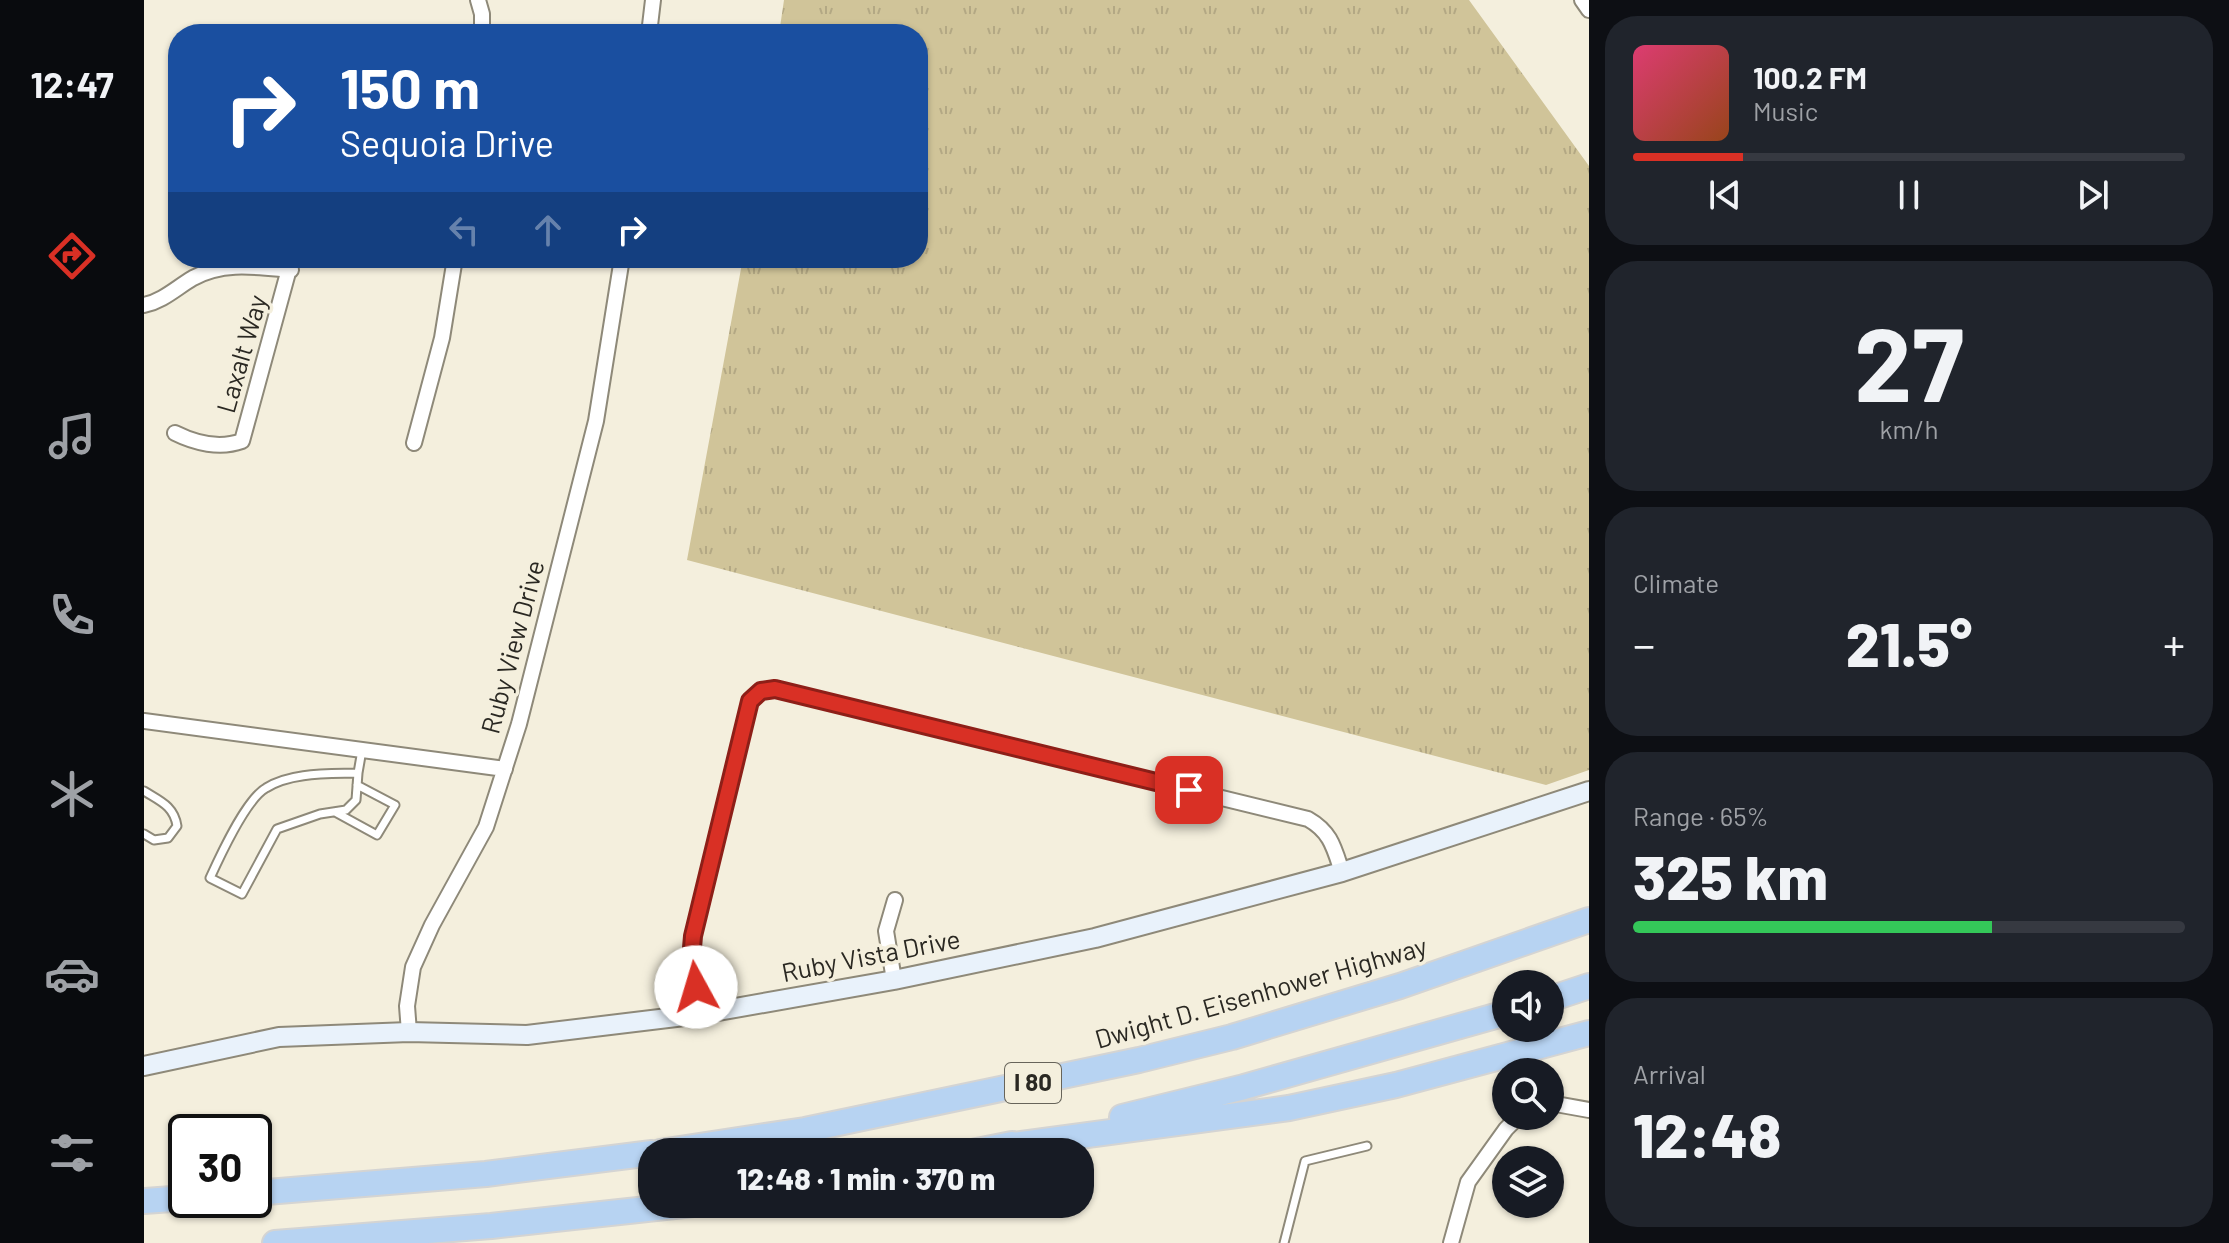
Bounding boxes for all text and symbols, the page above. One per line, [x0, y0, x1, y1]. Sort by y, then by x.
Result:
text: 150 m [340, 53, 480, 120]
icon: right [208, 56, 312, 160]
text: 100.2 FM [1753, 59, 1867, 95]
text: 12:47 [30, 62, 114, 105]
text: Music [1753, 95, 1818, 126]
text: Sequoia Drive [340, 121, 554, 164]
icon: previous [1703, 173, 1747, 217]
icon: pause [1887, 173, 1931, 217]
icon: next [2071, 173, 2115, 217]
icon: left [442, 208, 486, 252]
icon: ahead [526, 208, 570, 252]
icon: right [610, 208, 654, 252]
icon: directions [44, 228, 100, 284]
street label: Laxalt Way [209, 291, 272, 416]
text: 27 [1854, 298, 1964, 423]
icon: music [44, 408, 100, 464]
text: km/h [1880, 413, 1938, 444]
street label: Ruby View Drive [473, 556, 550, 737]
text: Climate [1633, 567, 1719, 598]
icon: phone [44, 587, 100, 643]
text: 21.5° [1846, 607, 1972, 679]
text: − [1633, 617, 1655, 670]
text: + [2163, 617, 2185, 670]
pin [1155, 756, 1223, 824]
icon: climate [44, 766, 100, 822]
icon: arrive [1167, 768, 1211, 812]
text: Range · 65% [1633, 800, 1769, 831]
text: 325 km [1633, 840, 1828, 912]
street label: Ruby Vista Drive [779, 922, 963, 987]
street label: Dwight D. Eisenhower Highway [1091, 929, 1430, 1054]
position arrow [654, 945, 738, 1029]
icon: car [44, 946, 100, 1002]
map controls [1492, 970, 1564, 1218]
button: sound [1492, 970, 1564, 1042]
button: search [1492, 1058, 1564, 1130]
text: Arrival [1633, 1058, 1706, 1089]
road number: I 80 [1005, 1063, 1061, 1103]
text: 12:48 [1633, 1098, 1781, 1170]
speed limit sign: 30 [168, 1114, 272, 1218]
icon: filters [44, 1125, 100, 1181]
button: layers [1492, 1146, 1564, 1218]
text: 12:48 · 1 min · 370 m [737, 1160, 995, 1196]

